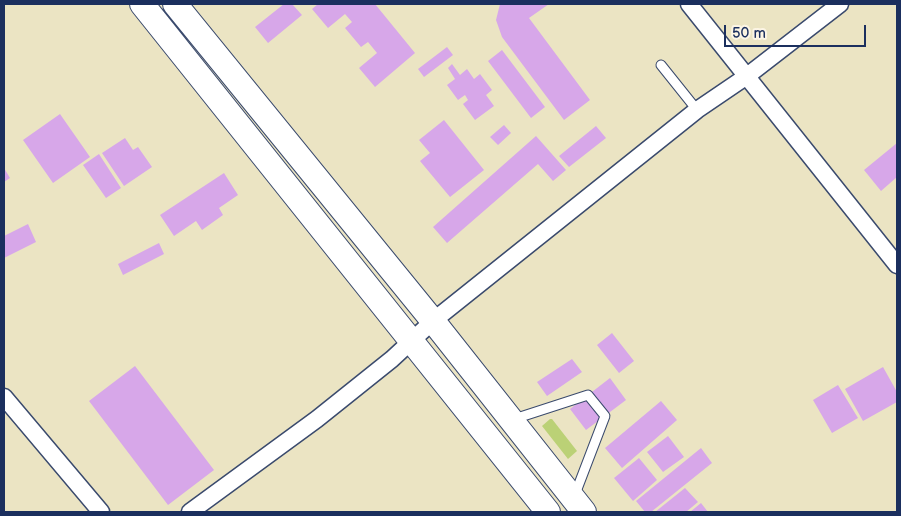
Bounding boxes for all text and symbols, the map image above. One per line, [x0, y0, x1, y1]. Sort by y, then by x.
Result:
scale bar [726, 15, 868, 47]
text: 50 m [732, 24, 766, 43]

